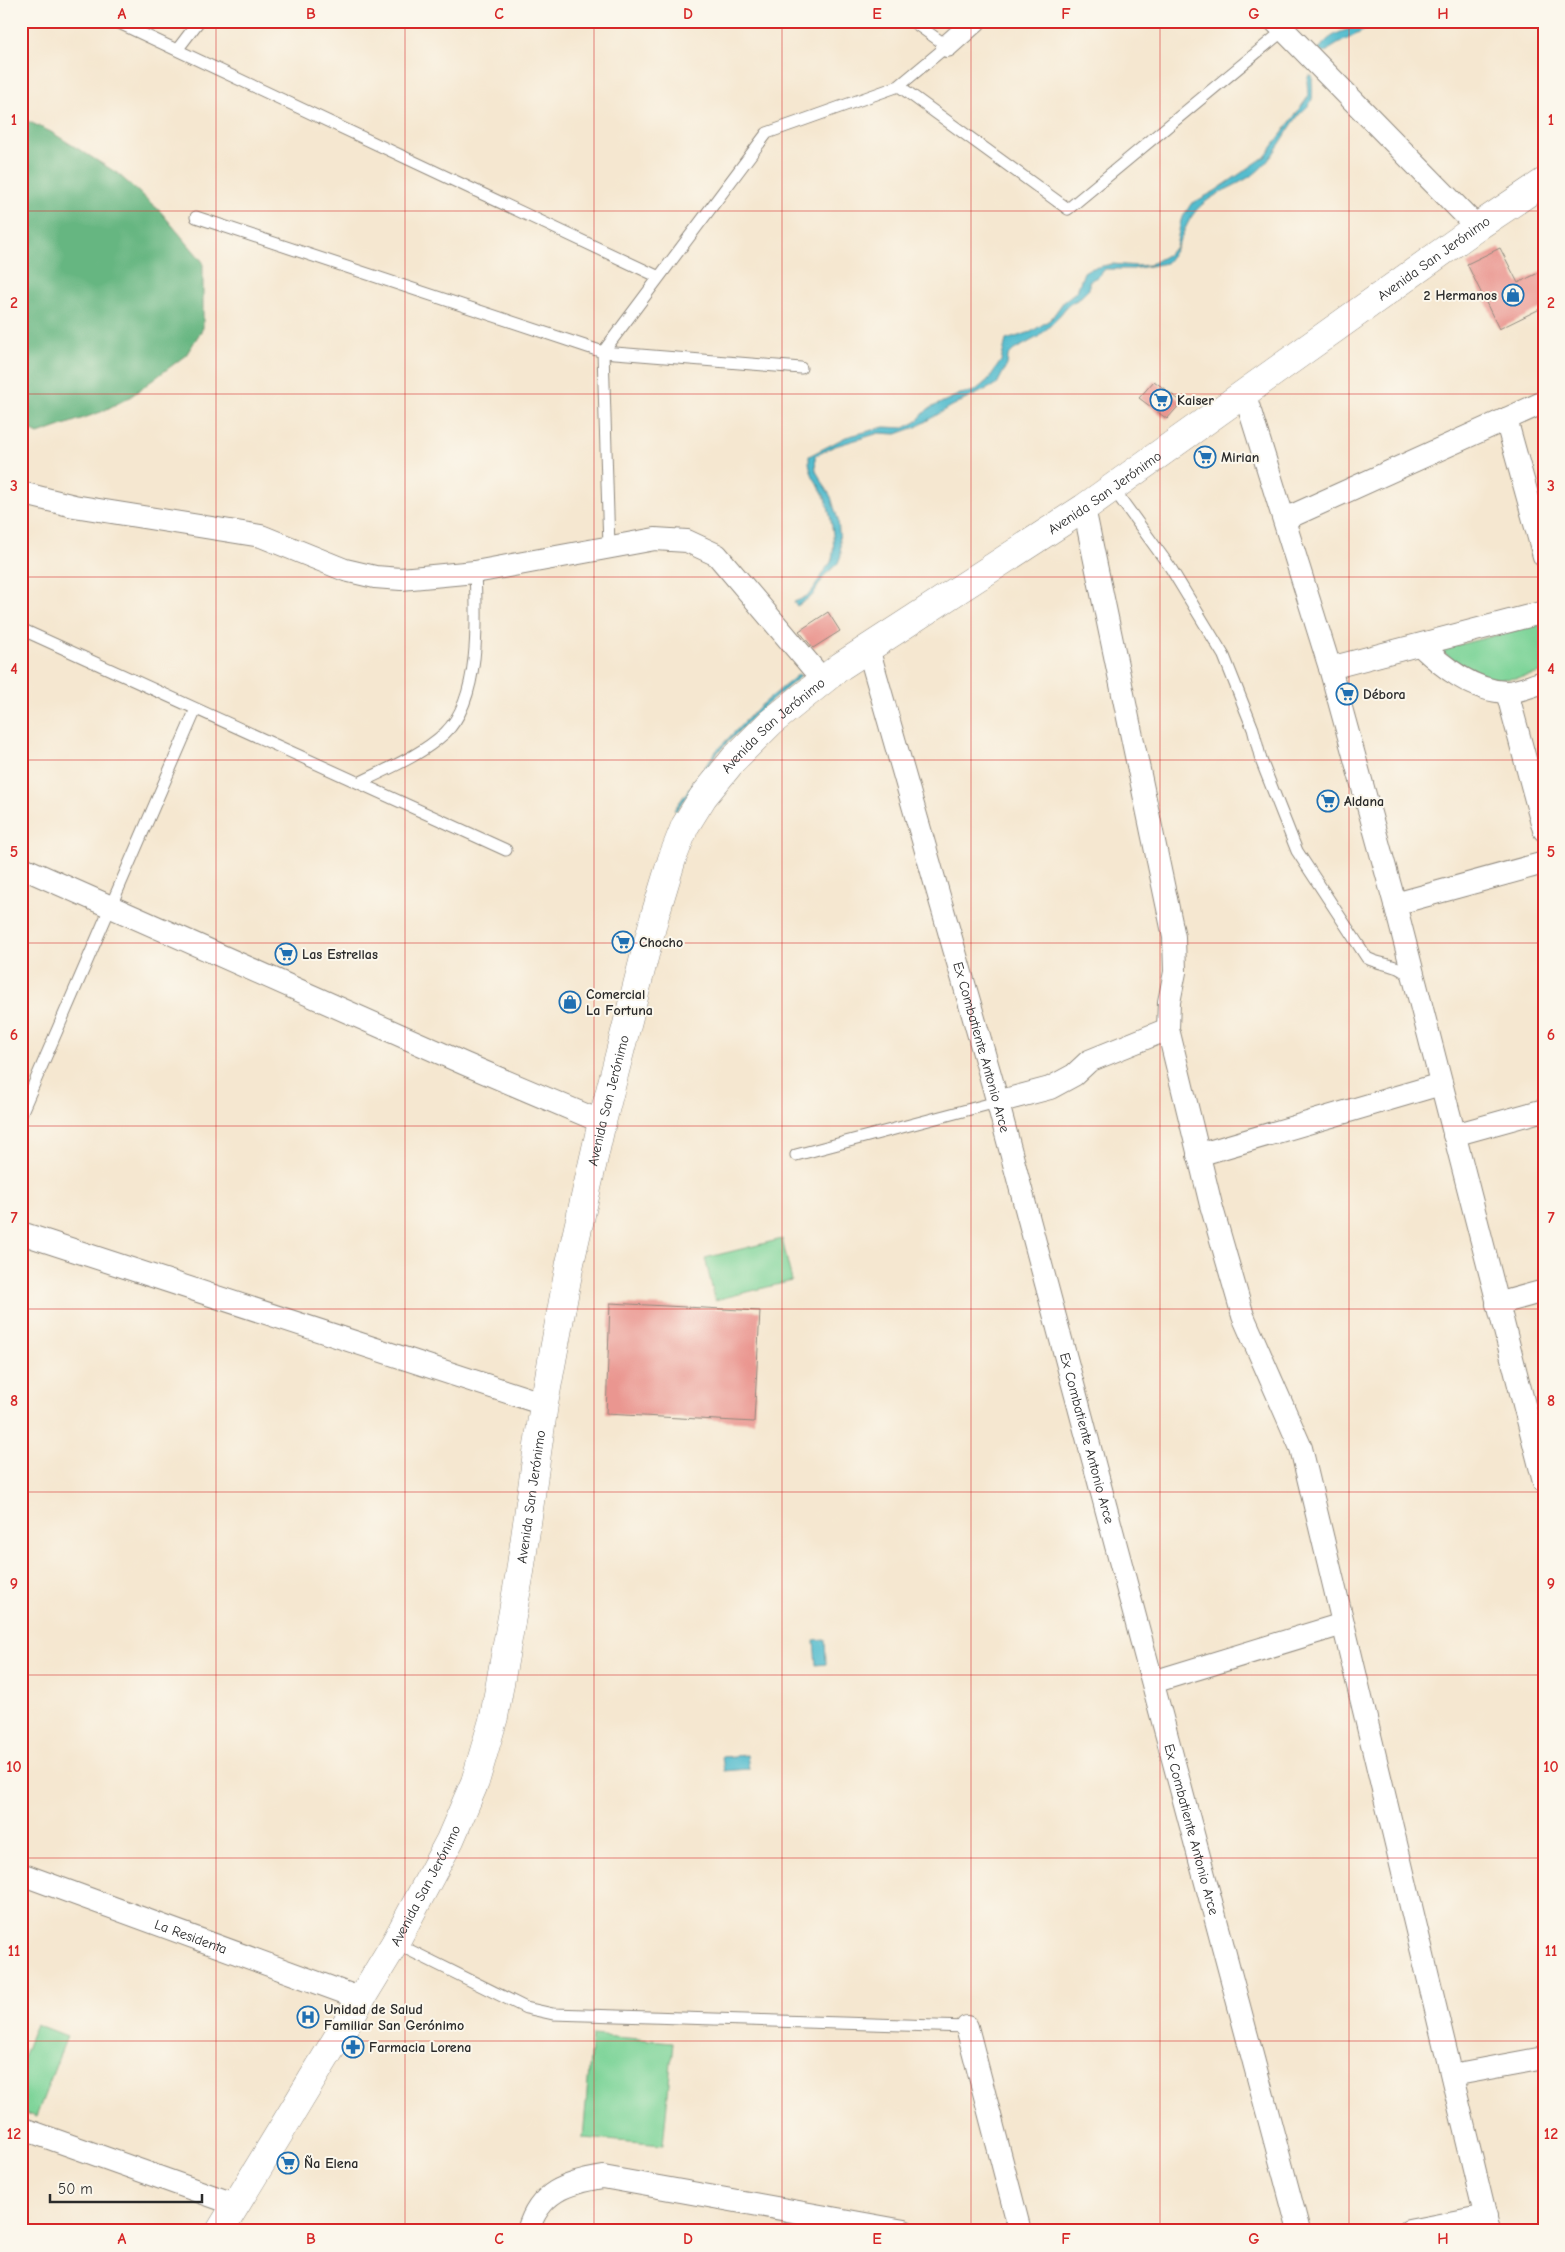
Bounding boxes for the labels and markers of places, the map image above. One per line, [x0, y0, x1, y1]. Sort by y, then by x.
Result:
shop icon: 2 Hermanos [1501, 283, 1525, 307]
place label: 2 Hermanos [1423, 287, 1497, 304]
supermarket icon: Kaiser [1149, 388, 1173, 412]
place label: Kaiser [1177, 392, 1214, 409]
supermarket icon: Mirian [1193, 445, 1217, 469]
place label: Mirian [1221, 449, 1259, 466]
supermarket icon: Débora [1335, 682, 1359, 706]
place label: Débora [1363, 686, 1406, 703]
supermarket icon: Aldana [1316, 789, 1340, 813]
place label: Aldana [1344, 793, 1384, 810]
supermarket icon: Chocho [611, 930, 635, 954]
place label: Chocho [639, 934, 683, 951]
supermarket icon: Las Estrellas [274, 942, 298, 966]
place label: Las Estrellas [302, 946, 378, 963]
place label: Comercial La Fortuna [586, 986, 653, 1019]
shop icon: Comercial La Fortuna [558, 990, 582, 1014]
place label: Unidad de Salud Familiar San Gerónimo [324, 2001, 464, 2034]
hospital icon: Unidad de Salud Familiar San Gerónimo [296, 2005, 320, 2029]
pharmacy icon: Farmacia Lorena [341, 2035, 365, 2059]
place label: Farmacia Lorena [369, 2039, 471, 2056]
supermarket icon: Ña Elena [276, 2151, 300, 2175]
place label: Ña Elena [304, 2155, 358, 2172]

